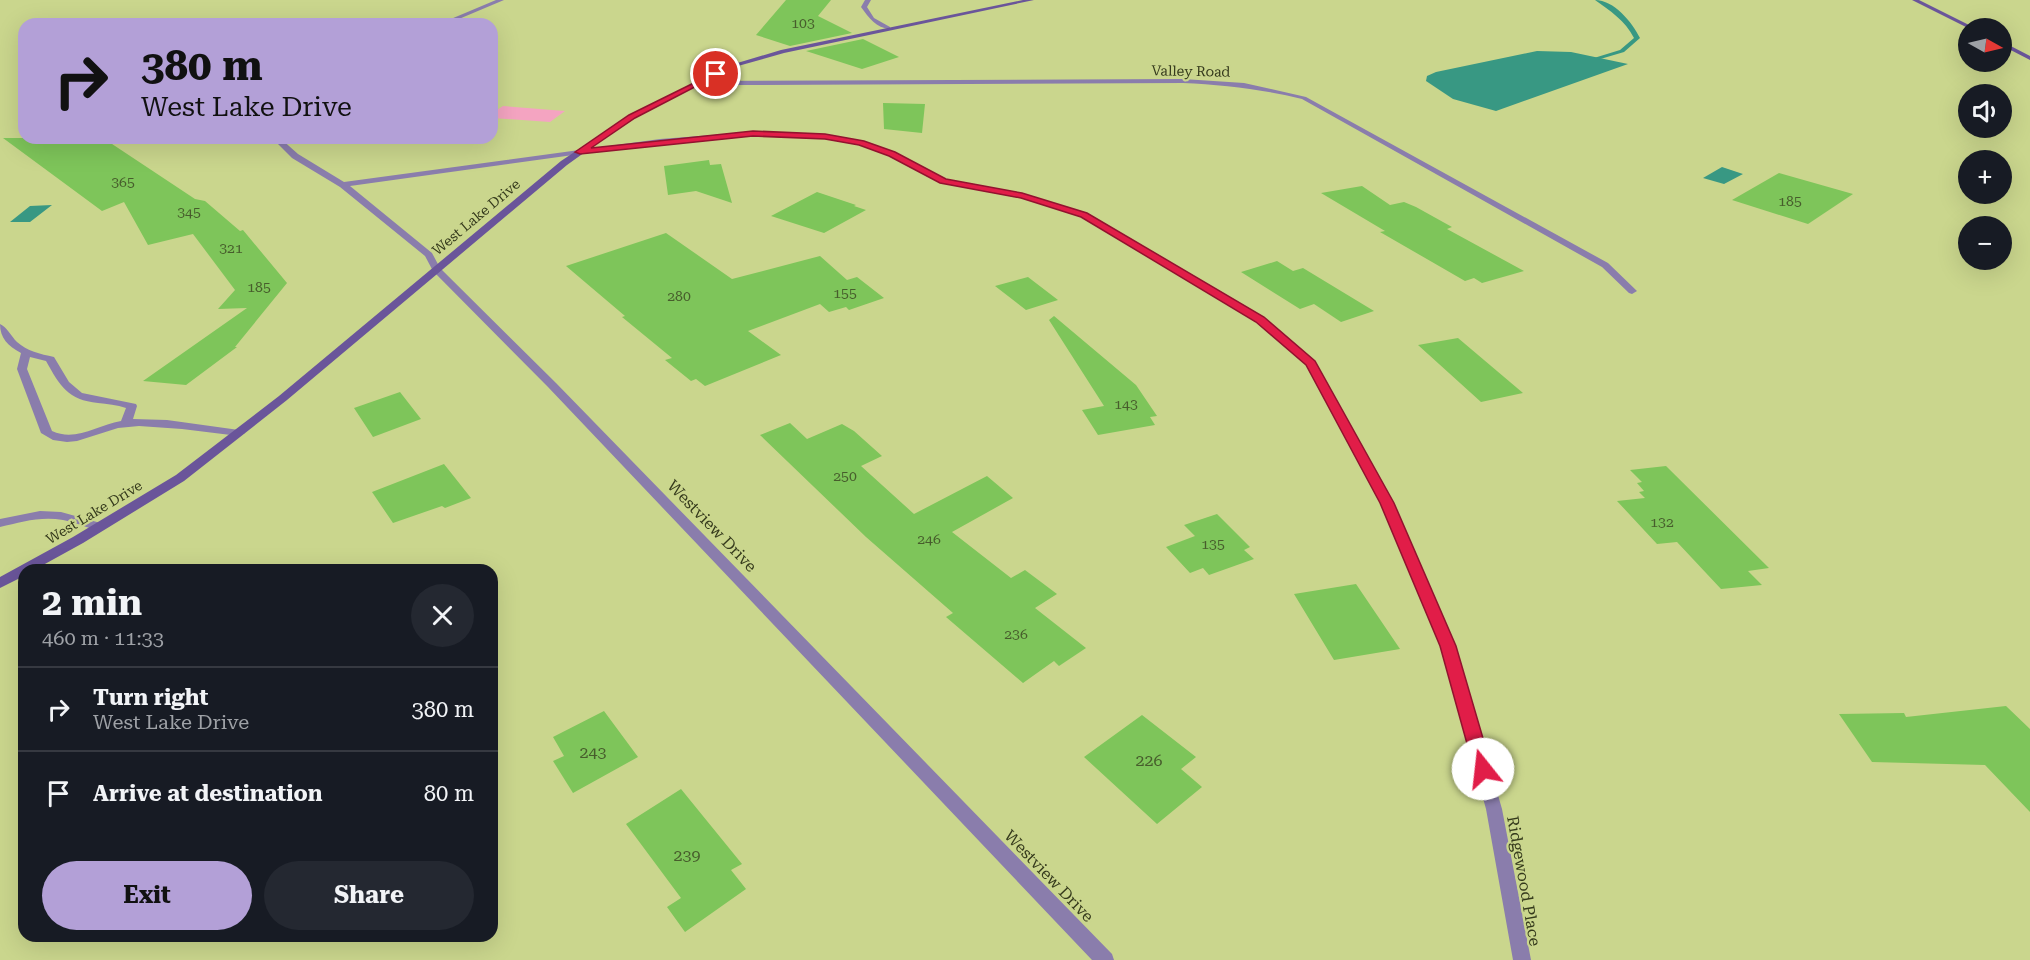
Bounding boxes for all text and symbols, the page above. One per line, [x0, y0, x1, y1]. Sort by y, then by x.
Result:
house number: 103 [791, 15, 815, 31]
north arrow [1958, 18, 2012, 72]
map controls [1958, 18, 2012, 270]
text: 380 m [141, 41, 263, 90]
icon: right [42, 42, 120, 120]
pin [690, 48, 741, 99]
icon: arrive [699, 57, 732, 90]
street label: Valley Road [1151, 62, 1231, 80]
button: sound [1958, 84, 2012, 138]
text: West Lake Drive [141, 91, 352, 123]
button: + [1958, 150, 2012, 204]
house number: 365 [111, 174, 135, 190]
street label: West Lake Drive [429, 176, 523, 258]
house number: 185 [1778, 193, 1802, 209]
house number: 345 [177, 204, 201, 220]
button: − [1958, 216, 2012, 270]
house number: 321 [219, 240, 243, 256]
house number: 185 [247, 279, 271, 295]
house number: 155 [833, 285, 857, 301]
house number: 280 [667, 288, 691, 304]
house number: 143 [1114, 396, 1138, 412]
house number: 250 [833, 468, 857, 484]
street label: Westview Drive [663, 476, 761, 576]
street label: West Lake Drive [43, 477, 145, 547]
house number: 132 [1650, 514, 1674, 530]
house number: 246 [917, 531, 941, 547]
house number: 135 [1201, 536, 1225, 552]
text: 2 min [42, 582, 142, 624]
button: close [411, 584, 474, 647]
text: 460 m · 11:33 [42, 626, 164, 650]
house number: 236 [1004, 626, 1028, 642]
text: Turn right [93, 685, 208, 710]
icon: right [42, 693, 75, 726]
text: 380 m [411, 697, 474, 722]
text: West Lake Drive [93, 710, 249, 734]
position arrow [1451, 737, 1515, 801]
house number: 243 [580, 743, 606, 762]
house number: 226 [1136, 751, 1162, 770]
icon: arrive [42, 777, 75, 810]
text: Arrive at destination [93, 781, 322, 806]
text: 80 m [424, 781, 474, 806]
street label: Ridgewood Place [1503, 814, 1545, 948]
street label: Westview Drive [1000, 826, 1098, 926]
house number: 239 [674, 846, 700, 865]
button: Exit [42, 861, 252, 930]
button: Share [264, 861, 474, 930]

